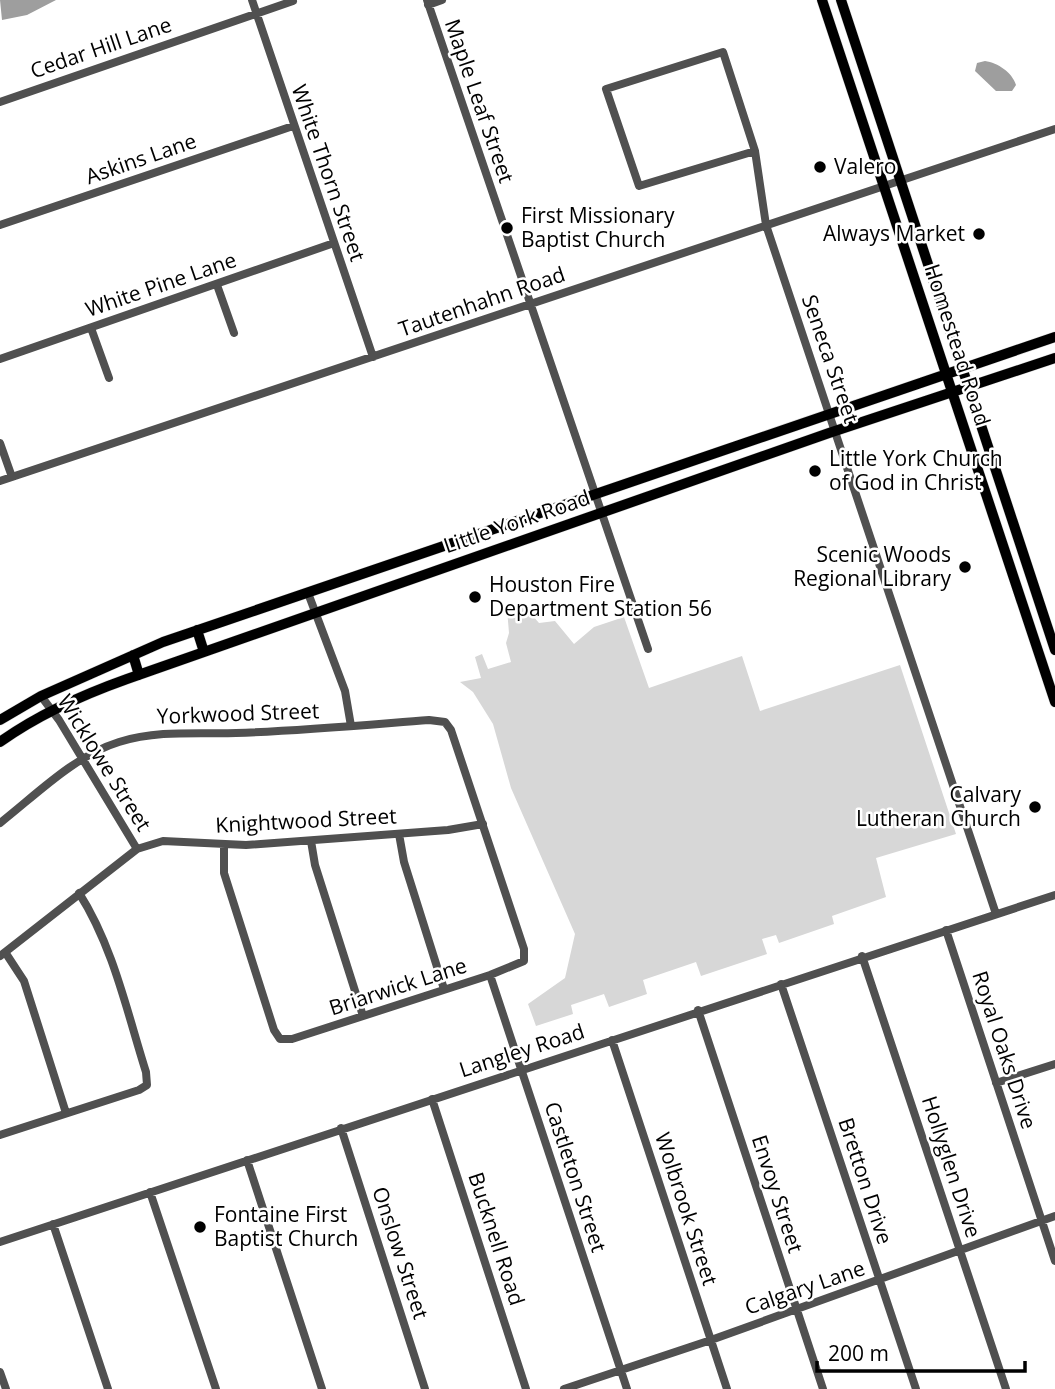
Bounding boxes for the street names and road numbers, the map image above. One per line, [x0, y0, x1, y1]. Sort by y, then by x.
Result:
street label: Cedar Hill Lane [26, 10, 175, 84]
street label: Maple Leaf Street [439, 15, 521, 186]
street label: White Thorn Street [286, 81, 372, 265]
street label: Askins Lane [82, 126, 200, 190]
street label: White Pine Lane [82, 245, 240, 323]
street label: Tautenhahn Road [395, 259, 569, 343]
street label: Homestead Road [919, 260, 997, 429]
street label: Seneca Street [796, 291, 866, 427]
street label: Little York Road [440, 483, 594, 559]
street label: Wicklowe Street [52, 689, 158, 836]
street label: Yorkwood Street [156, 696, 320, 730]
street label: Knightwood Street [215, 801, 397, 839]
street label: Briarwick Lane [325, 951, 470, 1021]
street label: Royal Oaks Drive [966, 967, 1044, 1132]
street label: Langley Road [456, 1017, 588, 1083]
street label: Hollyglen Drive [916, 1092, 988, 1241]
street label: Castleton Street [538, 1098, 613, 1255]
street label: Bretton Drive [832, 1114, 900, 1247]
street label: Wolbrook Street [649, 1129, 725, 1289]
street label: Envoy Street [746, 1131, 810, 1256]
street label: Bucknell Road [462, 1169, 532, 1309]
street label: Onslow Street [366, 1183, 436, 1322]
street label: Calgary Lane [741, 1253, 868, 1321]

